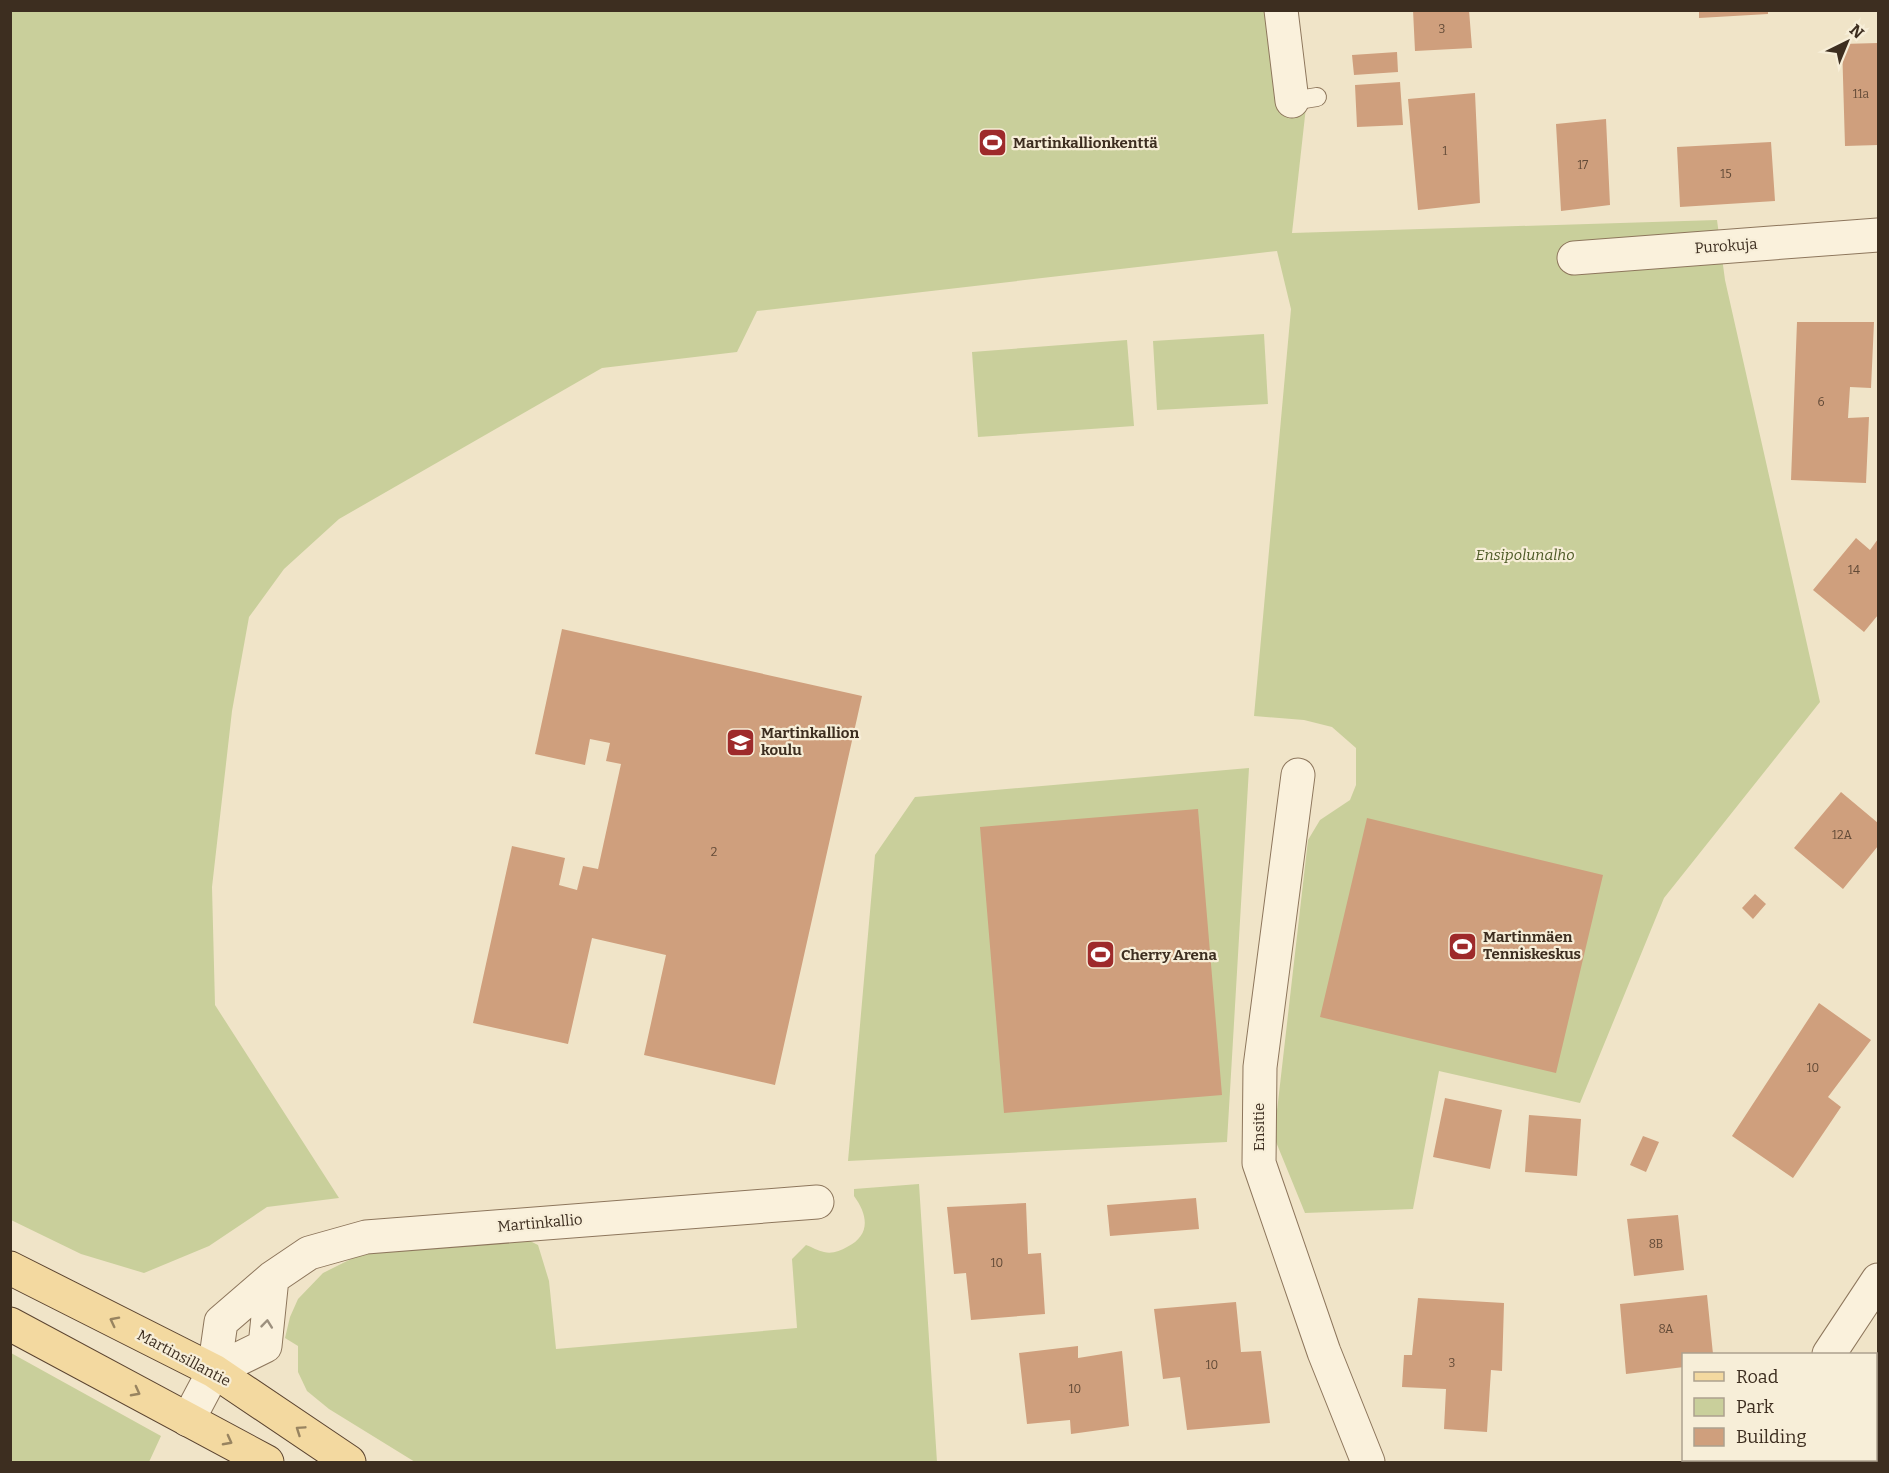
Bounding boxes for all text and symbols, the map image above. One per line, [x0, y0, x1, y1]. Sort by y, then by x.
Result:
north arrow [1817, 12, 1877, 72]
text: N [1846, 20, 1868, 43]
house number: 3 [1439, 22, 1446, 36]
house number: 11a [1853, 87, 1870, 101]
sports icon: Martinkallionkenttä [976, 127, 1008, 159]
place label: Martinkallionkenttä [1013, 134, 1158, 152]
house number: 1 [1443, 144, 1448, 158]
house number: 17 [1578, 158, 1588, 172]
house number: 15 [1720, 167, 1732, 181]
street label: Purokuja [1694, 235, 1758, 257]
house number: 6 [1817, 395, 1825, 409]
park label: Ensipolunalho [1476, 546, 1575, 564]
house number: 14 [1848, 563, 1860, 577]
place label: Martinkallion koulu [761, 724, 859, 759]
school or university icon: Martinkallion koulu [724, 726, 756, 758]
house number: 12A [1832, 828, 1852, 842]
house number: 2 [711, 845, 717, 859]
place label: Martinmäen Tenniskeskus [1483, 928, 1581, 963]
sports icon: Martinmäen Tenniskeskus [1446, 930, 1478, 962]
sports icon: Cherry Arena [1084, 939, 1116, 971]
place label: Cherry Arena [1121, 946, 1217, 964]
house number: 10 [1807, 1061, 1819, 1075]
street label: Ensitie [1250, 1103, 1268, 1151]
street label: Martinkallio [497, 1210, 583, 1236]
house number: 8B [1649, 1237, 1663, 1251]
house number: 10 [991, 1256, 1003, 1270]
one-way arrow [110, 1316, 121, 1328]
one-way arrow [261, 1319, 273, 1328]
house number: 8A [1658, 1322, 1674, 1336]
street label: Martinsillantie [134, 1326, 234, 1390]
legend [1682, 1353, 1877, 1461]
house number: 3 [1449, 1356, 1456, 1370]
house number: 10 [1206, 1358, 1218, 1372]
text: Road [1736, 1366, 1779, 1388]
house number: 10 [1069, 1382, 1081, 1396]
one-way arrow [130, 1385, 140, 1396]
text: Park [1736, 1396, 1775, 1418]
one-way arrow [296, 1426, 307, 1437]
text: Building [1736, 1426, 1807, 1448]
one-way arrow [221, 1434, 232, 1445]

